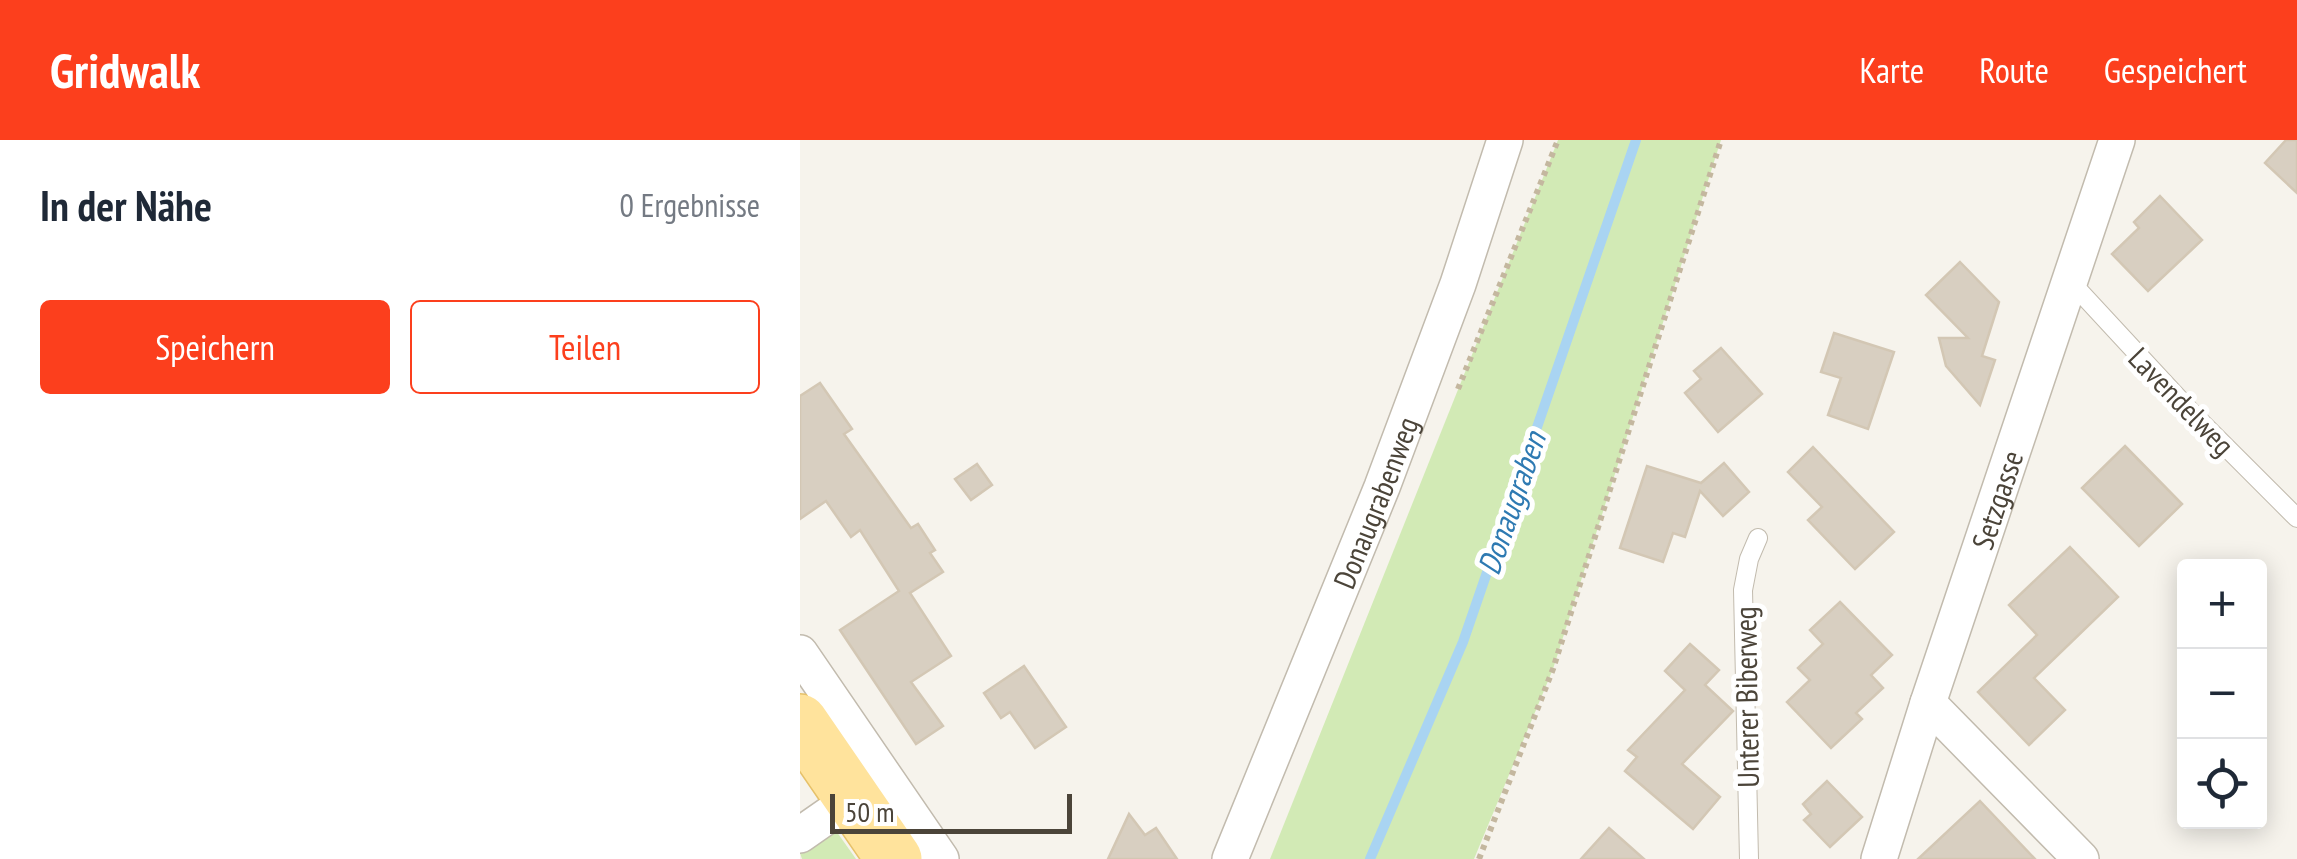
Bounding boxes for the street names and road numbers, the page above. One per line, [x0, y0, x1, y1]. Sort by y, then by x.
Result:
street label: Lavendelweg [2121, 338, 2243, 464]
street label: Donaugrabenweg [1323, 411, 1426, 594]
street label: Setzgasse [1962, 445, 2031, 554]
street label: Unterer Biberweg [1725, 606, 1767, 788]

